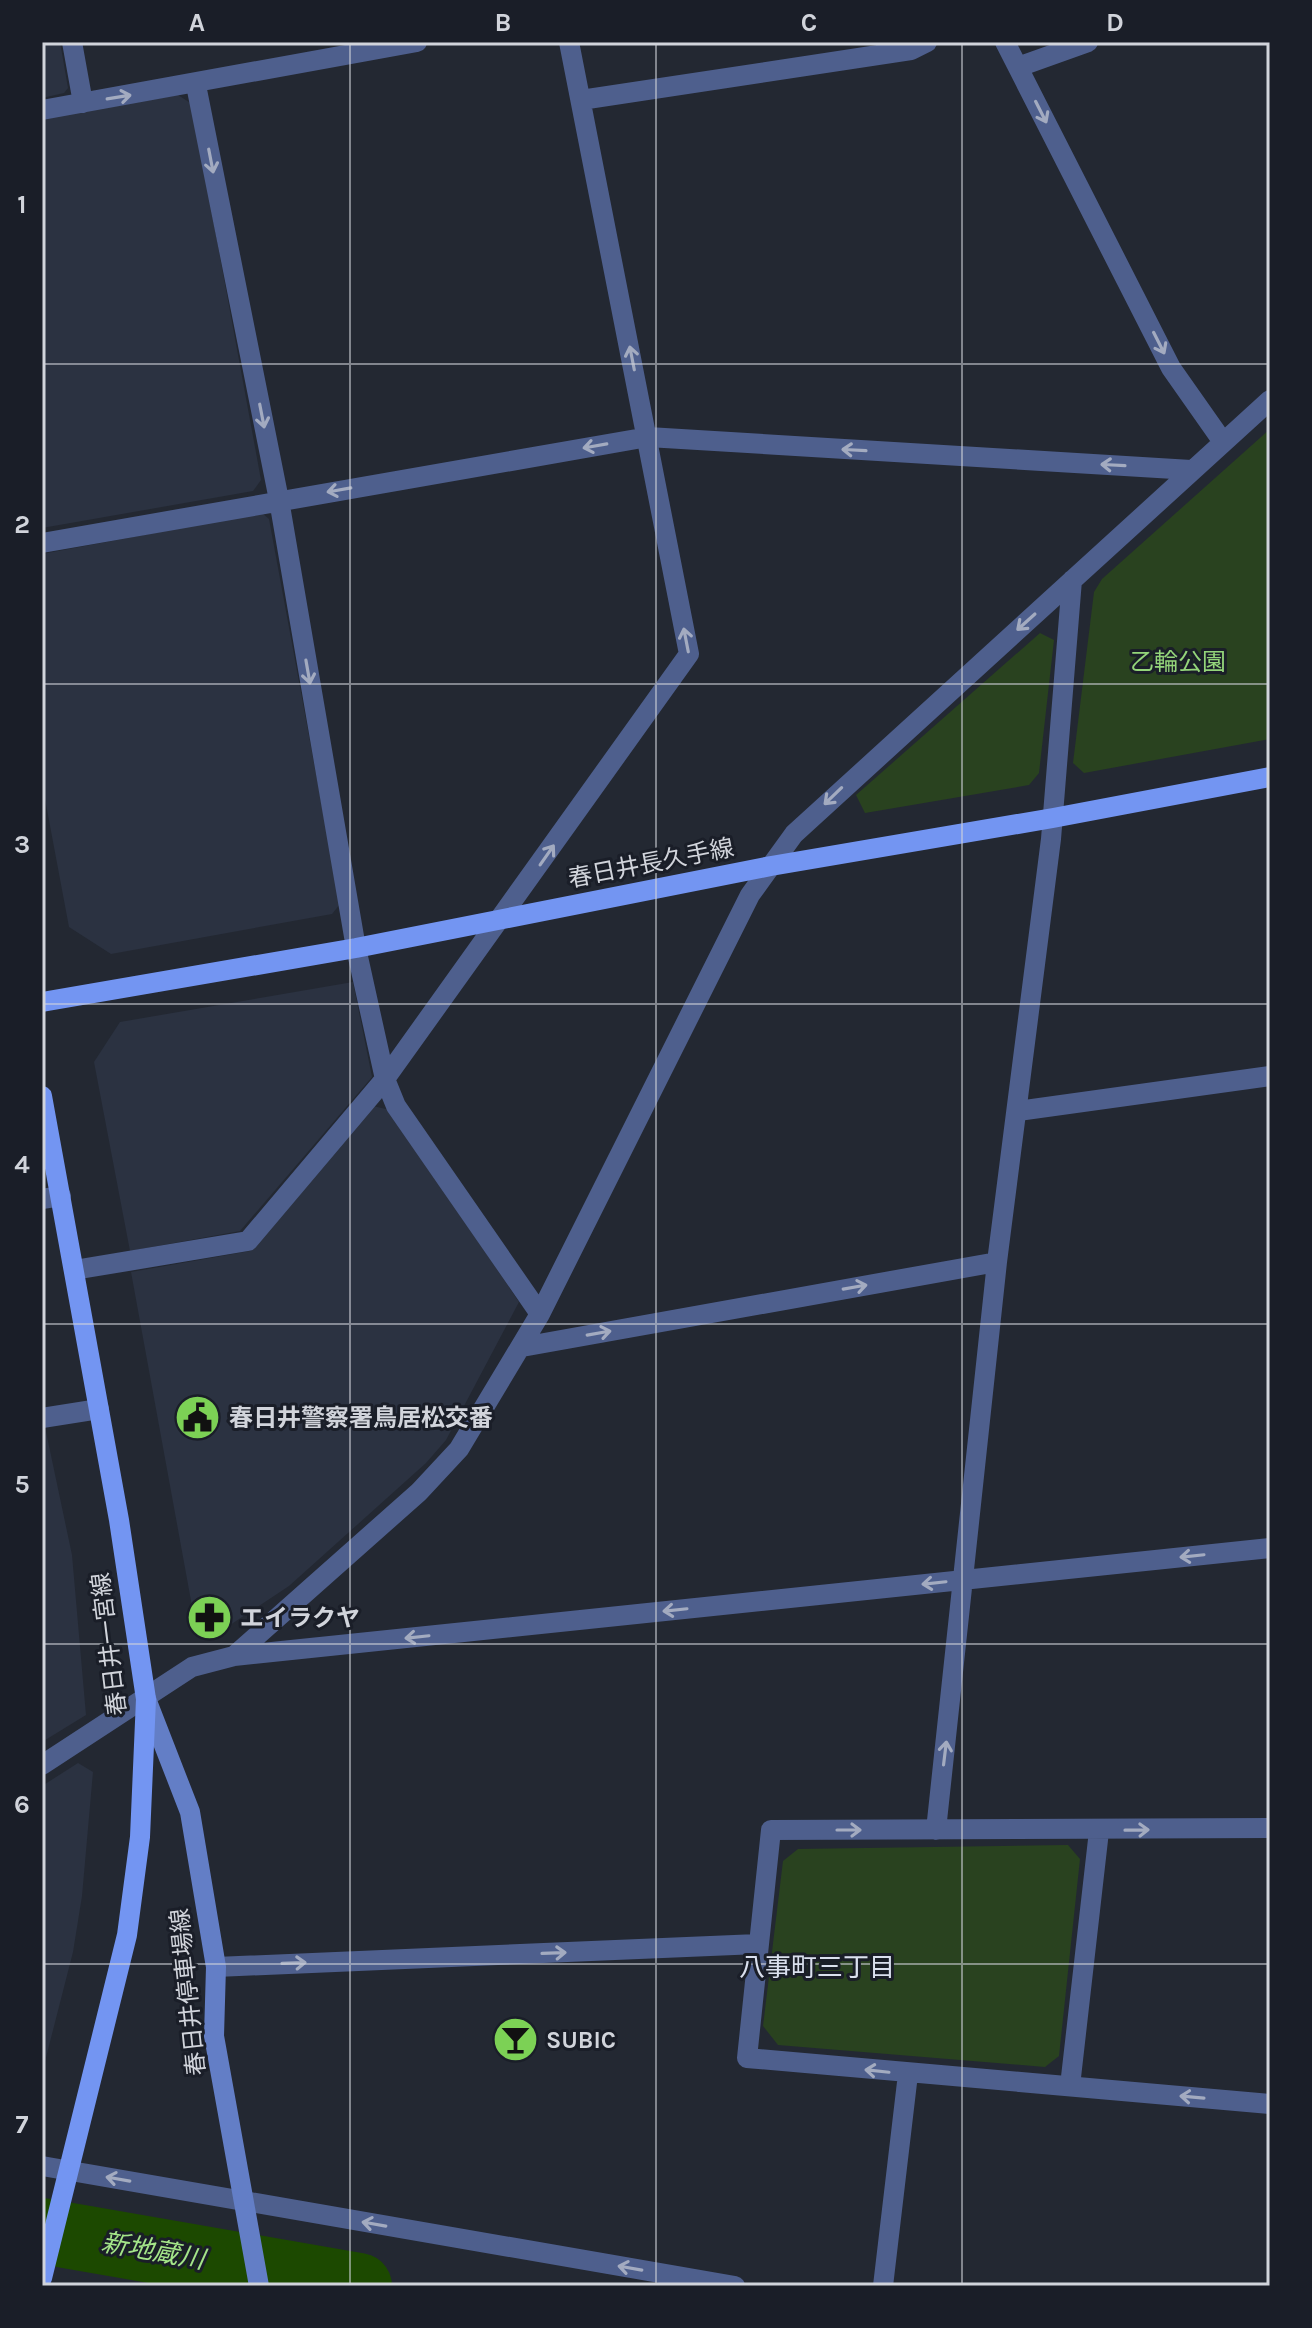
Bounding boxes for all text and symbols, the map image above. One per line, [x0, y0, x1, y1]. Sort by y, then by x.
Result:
text: A [189, 7, 205, 38]
text: B [495, 7, 511, 38]
text: C [801, 7, 817, 38]
text: D [1106, 7, 1124, 38]
one-way arrow [106, 89, 131, 104]
one-way arrow [1033, 99, 1049, 123]
one-way arrow [205, 148, 220, 174]
text: 1 [17, 189, 27, 220]
one-way arrow [1151, 331, 1167, 355]
one-way arrow [624, 345, 639, 371]
one-way arrow [255, 403, 270, 429]
one-way arrow [583, 440, 608, 455]
one-way arrow [841, 442, 868, 457]
one-way arrow [1101, 457, 1127, 472]
one-way arrow [327, 483, 352, 498]
text: 2 [14, 509, 30, 540]
one-way arrow [1016, 613, 1036, 631]
one-way arrow [678, 628, 693, 654]
park label: 乙輪公園 [1130, 648, 1226, 676]
one-way arrow [302, 659, 317, 684]
one-way arrow [823, 787, 843, 806]
text: 3 [14, 829, 30, 860]
street label: 春日井長久手線 [566, 833, 736, 893]
one-way arrow [539, 845, 555, 867]
text: 4 [14, 1149, 30, 1180]
one-way arrow [841, 1279, 867, 1294]
one-way arrow [585, 1324, 611, 1339]
public building icon: 春日井警察署鳥居松交番 [174, 1394, 222, 1442]
place label: 春日井警察署鳥居松交番 [229, 1404, 493, 1432]
text: 5 [14, 1469, 30, 1500]
one-way arrow [1179, 1548, 1206, 1563]
street label: 春日井一宮線 [86, 1571, 132, 1717]
one-way arrow [921, 1575, 948, 1590]
pharmacy icon: エイラクヤ [185, 1594, 233, 1642]
one-way arrow [662, 1603, 689, 1618]
place label: エイラクヤ [240, 1604, 360, 1632]
one-way arrow [404, 1630, 431, 1645]
one-way arrow [938, 1740, 953, 1766]
text: 6 [14, 1789, 30, 1820]
one-way arrow [835, 1822, 862, 1838]
one-way arrow [1123, 1822, 1150, 1838]
street label: 春日井停車場線 [165, 1907, 211, 2077]
one-way arrow [540, 1945, 567, 1960]
district label: 八事町三丁目 [739, 1952, 895, 1983]
one-way arrow [280, 1956, 307, 1971]
bar icon: SUBIC [491, 2016, 539, 2064]
place label: SUBIC [546, 2026, 616, 2054]
one-way arrow [864, 2063, 891, 2078]
one-way arrow [1179, 2089, 1206, 2104]
text: 7 [16, 2109, 29, 2140]
one-way arrow [106, 2171, 131, 2186]
one-way arrow [362, 2216, 387, 2231]
water label: 新地蔵川 [99, 2227, 210, 2276]
one-way arrow [618, 2260, 644, 2275]

